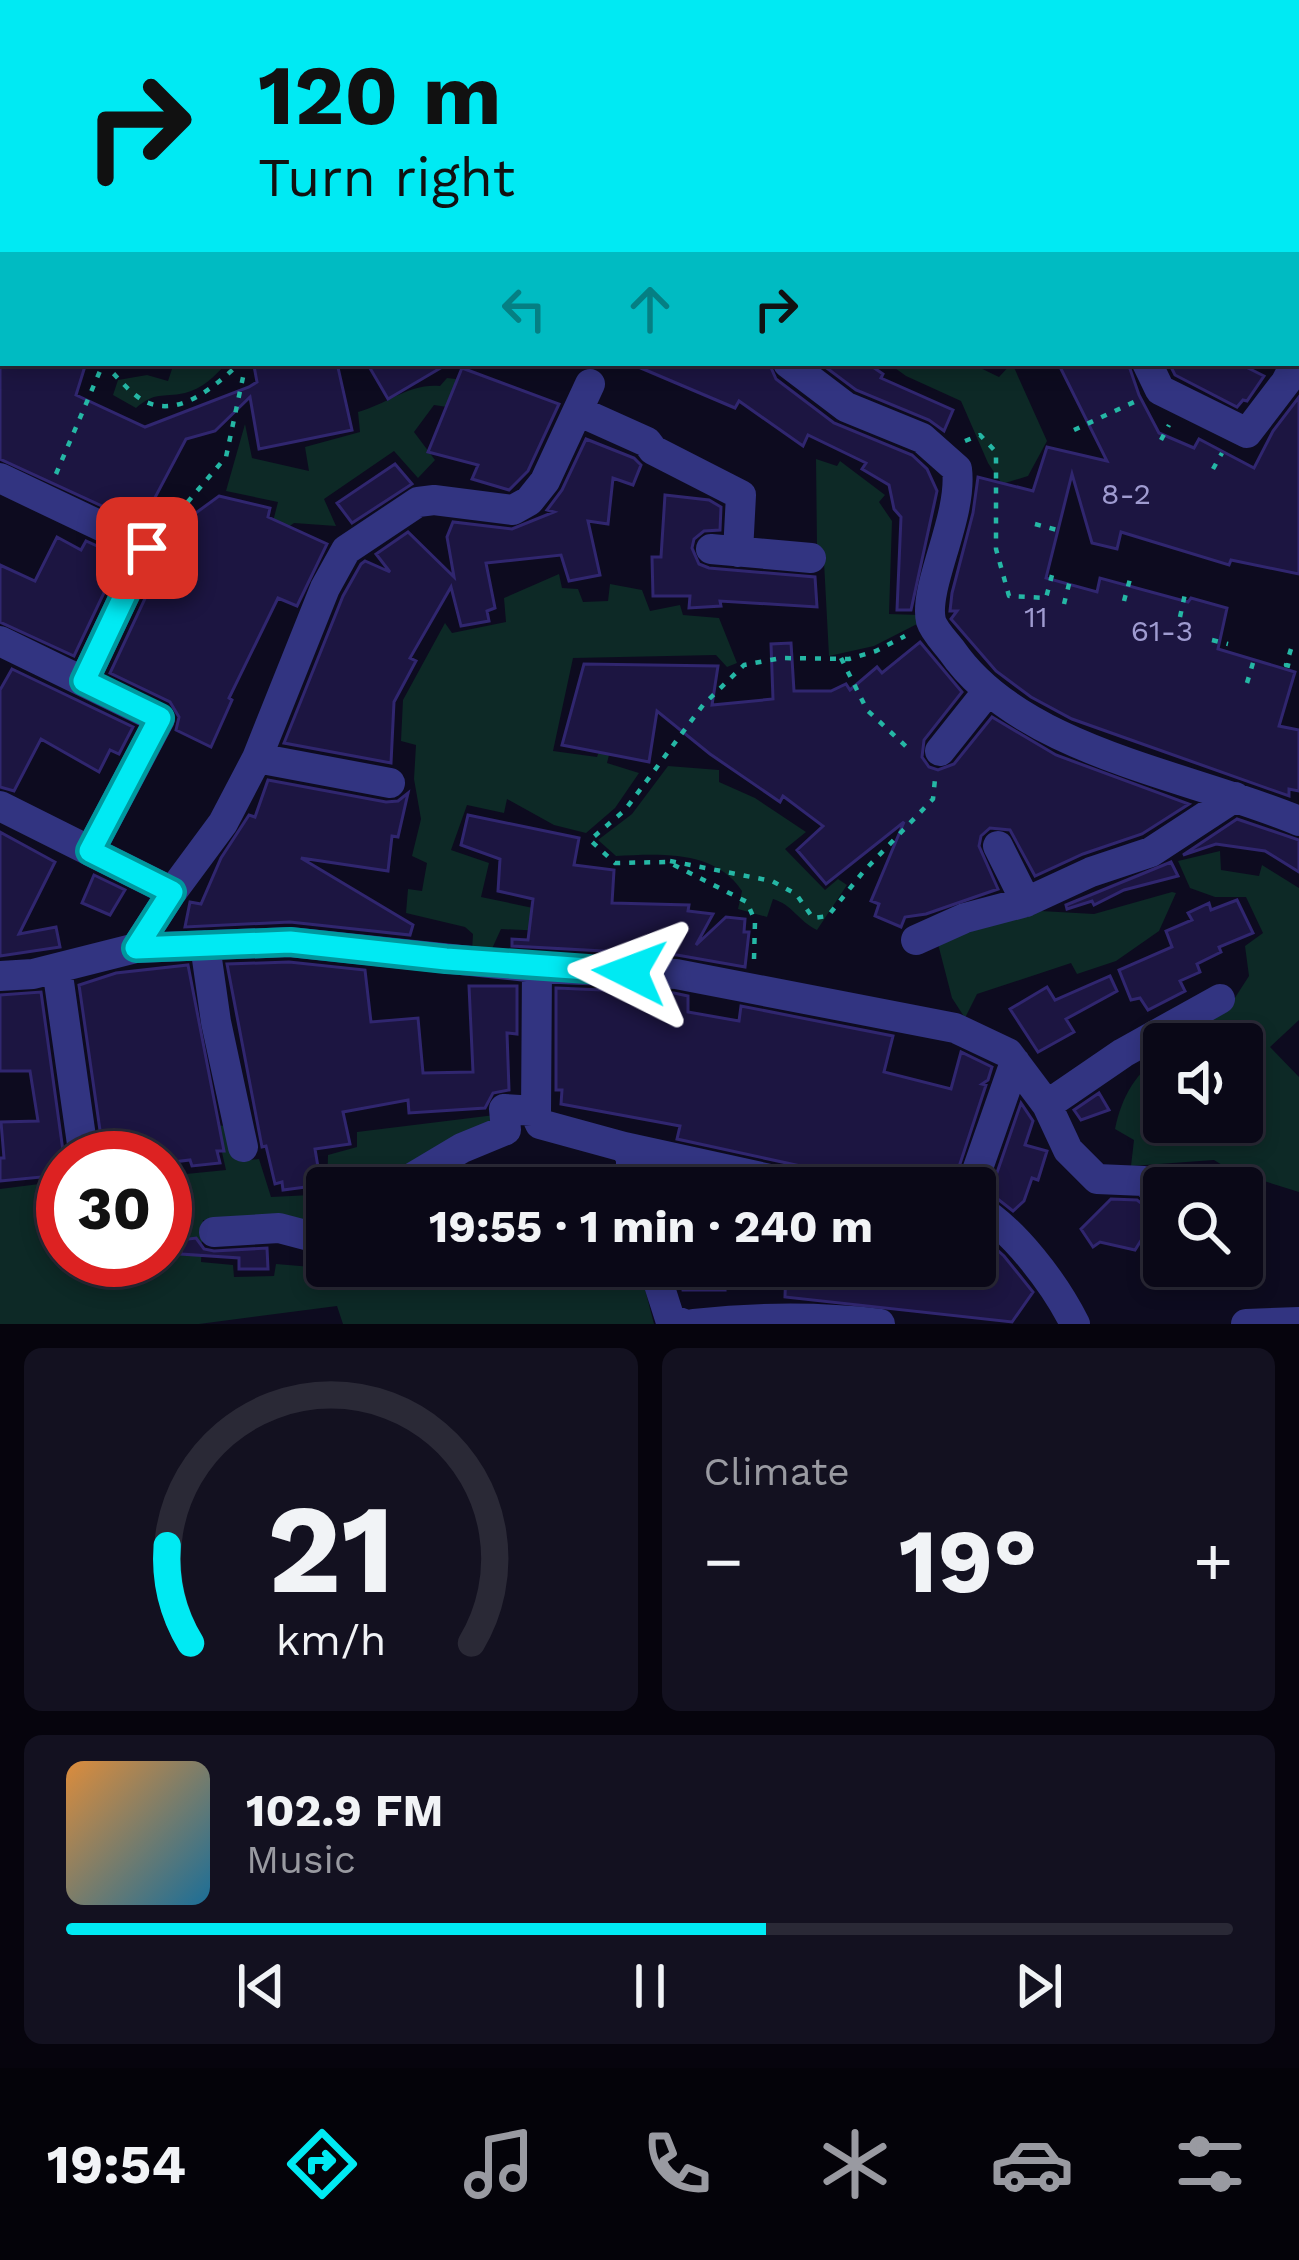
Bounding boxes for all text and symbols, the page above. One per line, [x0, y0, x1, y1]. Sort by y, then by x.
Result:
text: 120 m [258, 46, 501, 144]
icon: right [60, 48, 216, 204]
text: Turn right [258, 146, 515, 209]
icon: left [491, 276, 557, 342]
icon: ahead [617, 276, 683, 342]
icon: right [743, 276, 809, 342]
house number: 8-2 [1101, 476, 1151, 511]
pin [96, 497, 198, 599]
icon: arrive [114, 515, 180, 581]
house number: 11 [1024, 599, 1048, 634]
house number: 61-3 [1131, 613, 1193, 648]
position arrow [567, 909, 693, 1035]
map controls [1143, 1023, 1263, 1287]
button: sound [1143, 1023, 1263, 1143]
speed limit sign: 30 [36, 1131, 192, 1287]
button: search [1143, 1167, 1263, 1287]
text: 19:55 · 1 min · 240 m [429, 1200, 873, 1253]
text: Climate [704, 1449, 850, 1494]
text: 21 [267, 1476, 395, 1622]
text: 19° [899, 1508, 1038, 1614]
text: − [704, 1523, 743, 1600]
text: + [1193, 1523, 1233, 1600]
text: km/h [275, 1614, 386, 1664]
text: 102.9 FM [246, 1784, 443, 1837]
text: Music [246, 1837, 356, 1882]
icon: previous [228, 1953, 294, 2019]
icon: pause [617, 1953, 683, 2019]
icon: next [1006, 1953, 1072, 2019]
icon: directions [280, 2122, 364, 2206]
icon: music [457, 2122, 541, 2206]
icon: phone [635, 2122, 719, 2206]
icon: climate [813, 2122, 897, 2206]
icon: car [990, 2122, 1074, 2206]
icon: filters [1168, 2122, 1252, 2206]
text: 19:54 [47, 2133, 186, 2196]

